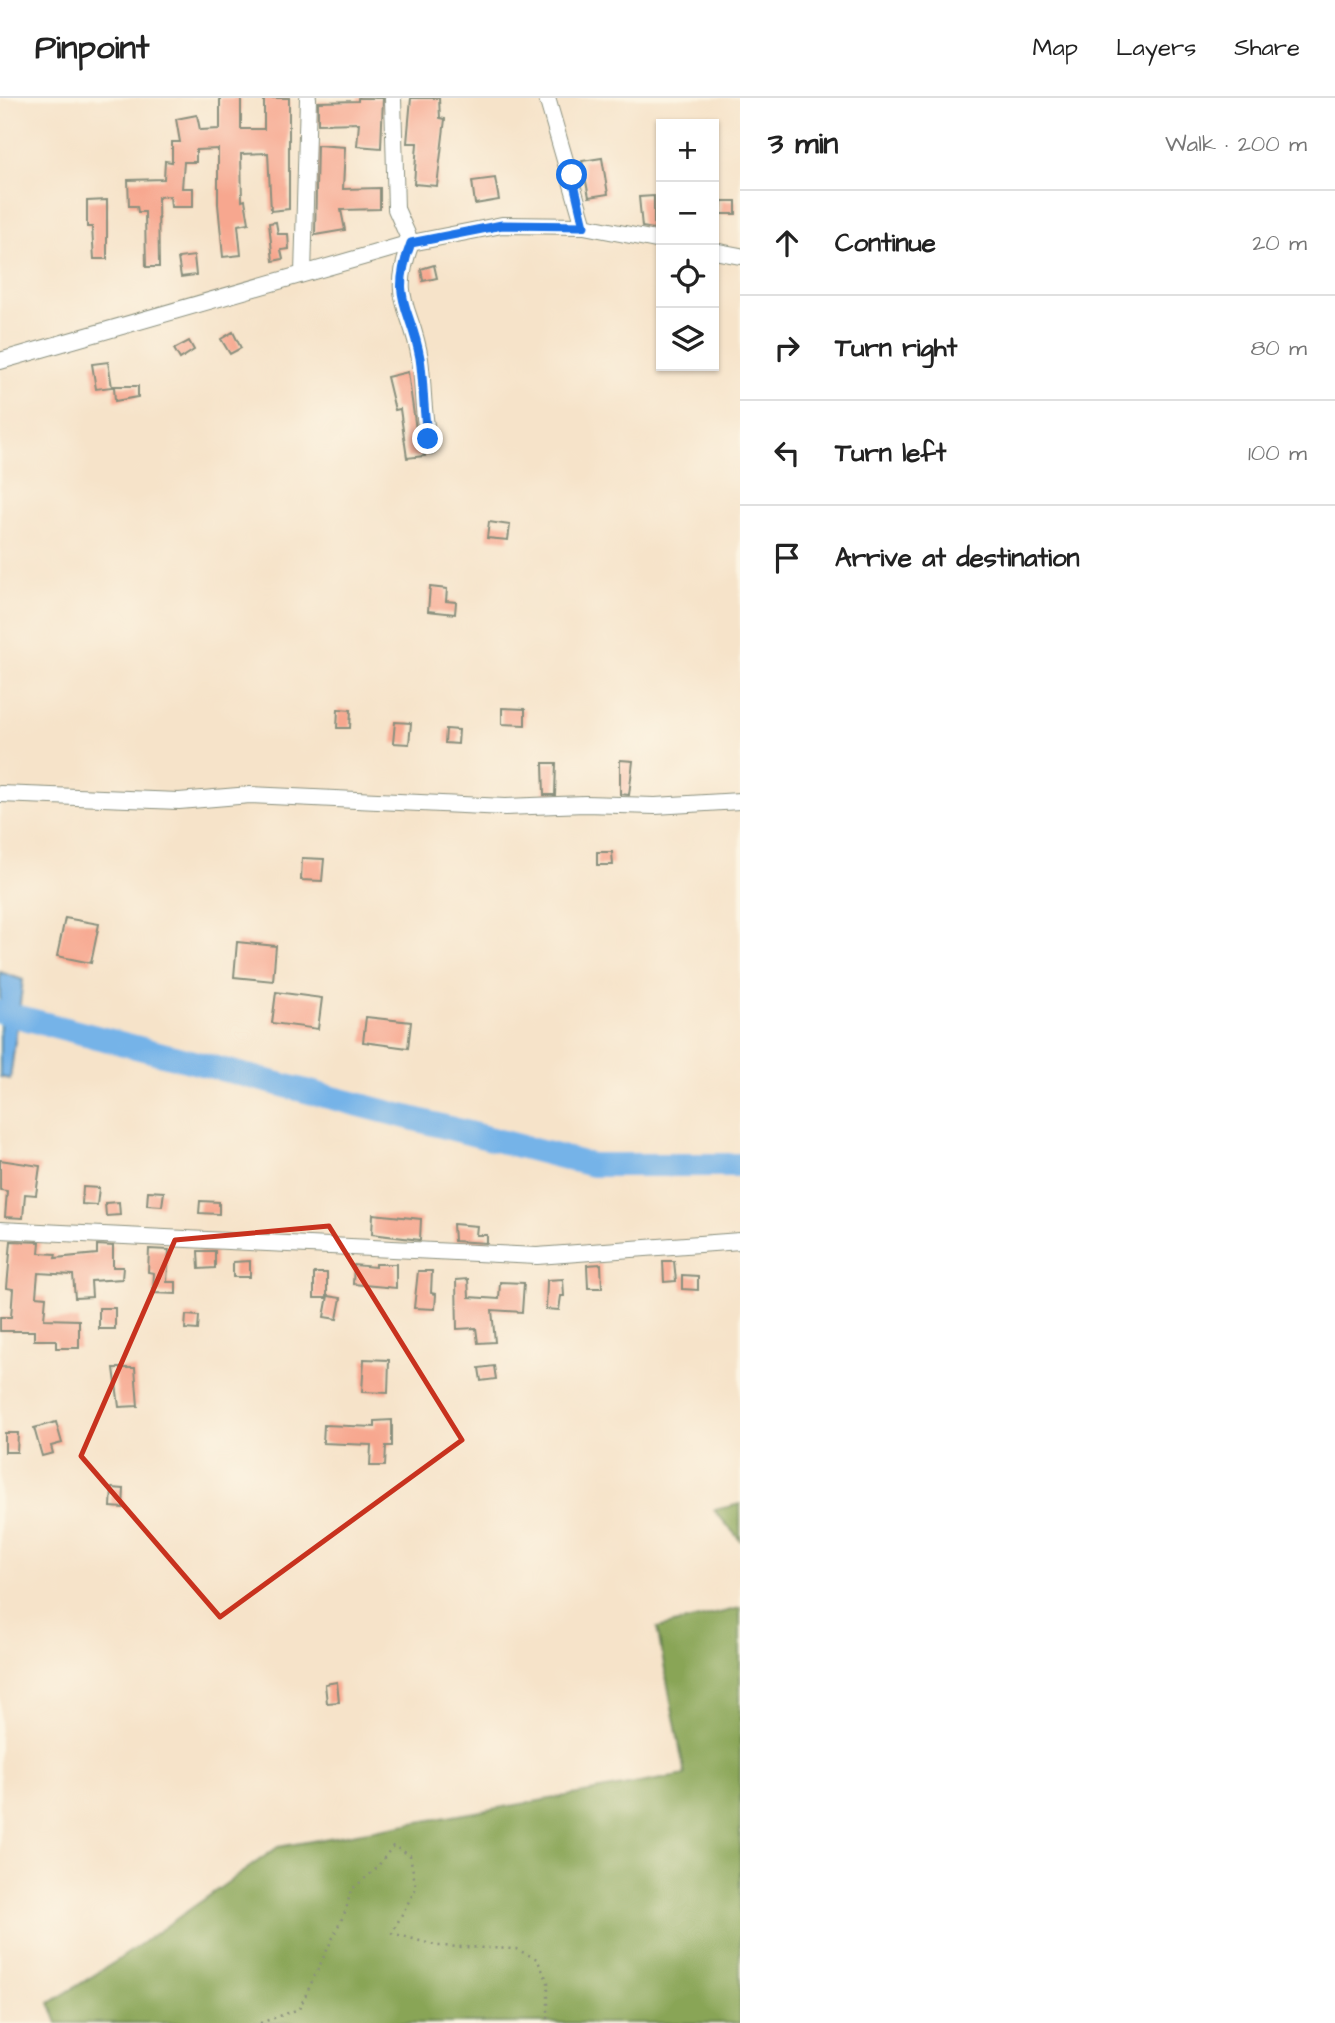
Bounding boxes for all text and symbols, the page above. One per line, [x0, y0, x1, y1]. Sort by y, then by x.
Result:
text: Pinpoint [35, 25, 149, 71]
text: Map [1033, 31, 1078, 65]
text: Layers [1116, 31, 1196, 65]
text: Share [1234, 31, 1300, 65]
map controls [656, 119, 719, 371]
button: + [656, 119, 719, 182]
text: 3 min [768, 123, 838, 165]
text: Walk · 200 m [1165, 128, 1307, 160]
route start [556, 159, 587, 190]
button: − [656, 182, 719, 245]
icon: ahead [768, 224, 806, 262]
text: Continue [835, 225, 936, 261]
text: 20 m [1252, 227, 1307, 259]
button: locate [656, 245, 719, 308]
button: layers [656, 308, 719, 371]
icon: right [768, 329, 806, 367]
text: Turn right [835, 330, 957, 366]
text: 80 m [1250, 332, 1307, 364]
route end [412, 423, 443, 454]
icon: left [768, 434, 806, 472]
text: Turn left [835, 435, 946, 471]
text: 100 m [1248, 437, 1307, 469]
icon: arrive [768, 539, 806, 577]
text: Arrive at destination [835, 540, 1080, 576]

